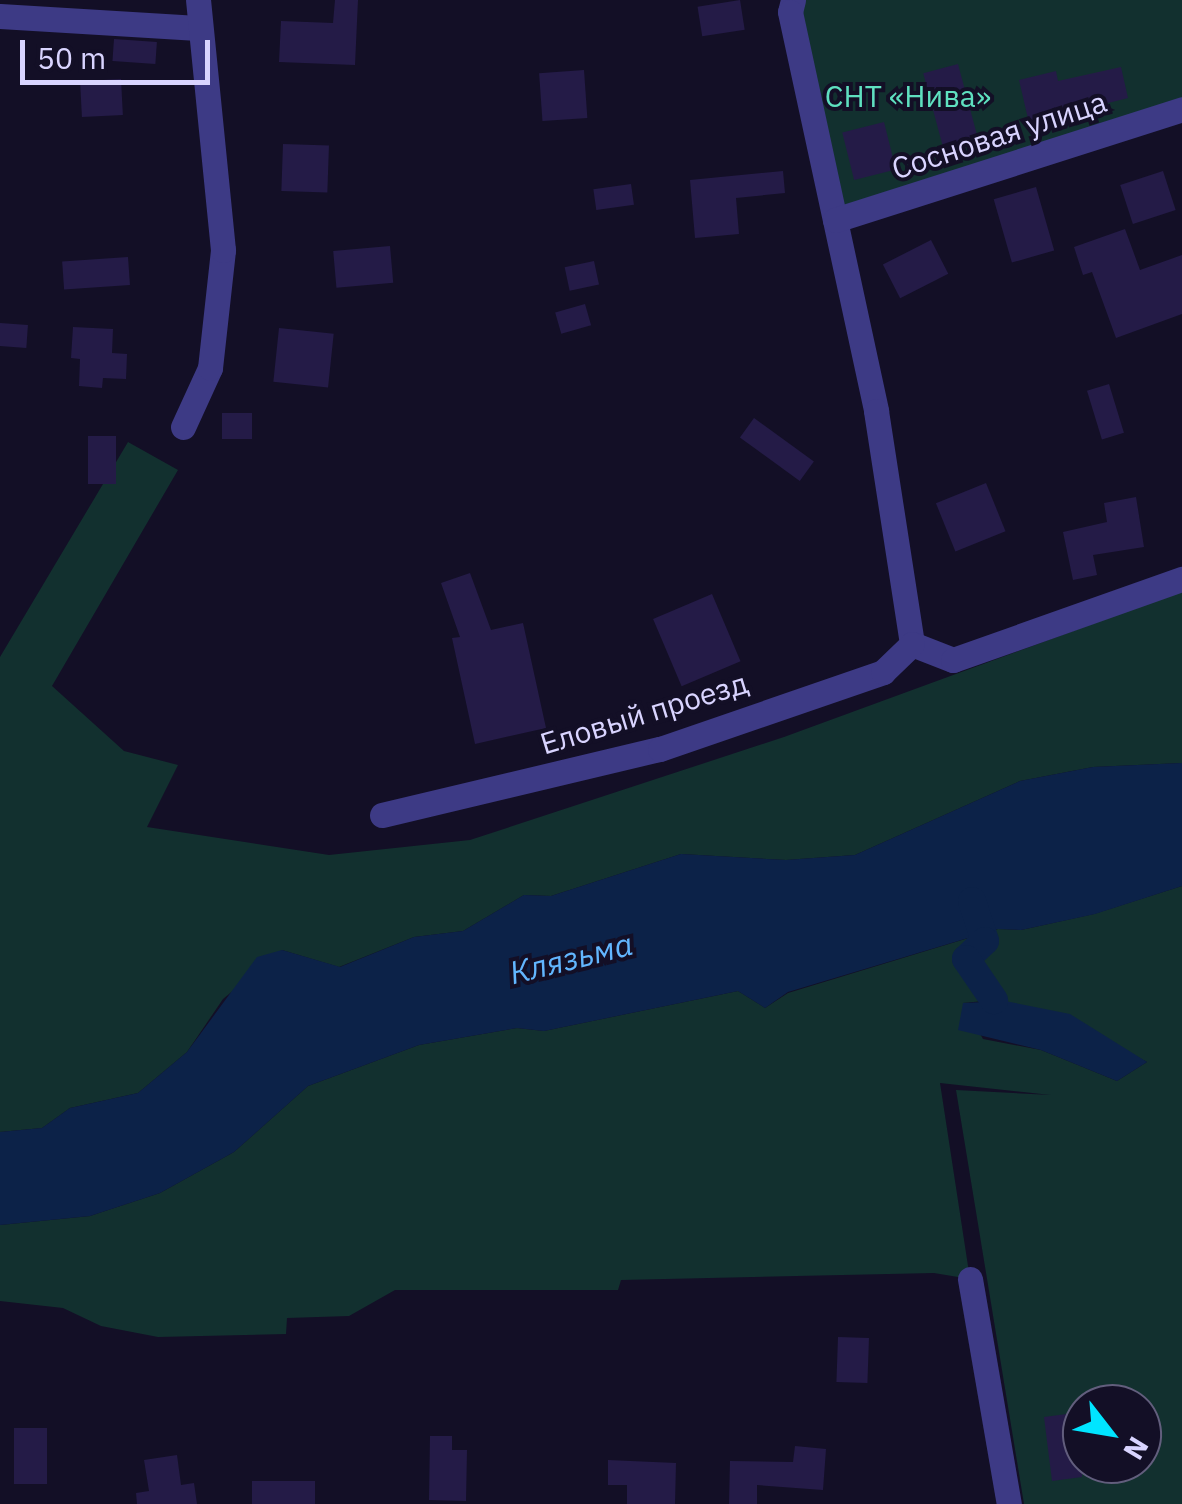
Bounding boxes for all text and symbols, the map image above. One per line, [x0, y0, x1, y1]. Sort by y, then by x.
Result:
scale bar [25, 20, 215, 82]
text: 50 m [37, 38, 106, 77]
park label: СНТ «Нива» [825, 78, 991, 114]
street label: Сосновая улица [887, 83, 1111, 187]
street label: Еловый проезд [536, 664, 752, 762]
water label: Клязьма [505, 924, 637, 992]
north arrow [1062, 1384, 1162, 1484]
text: N [1115, 1430, 1158, 1467]

